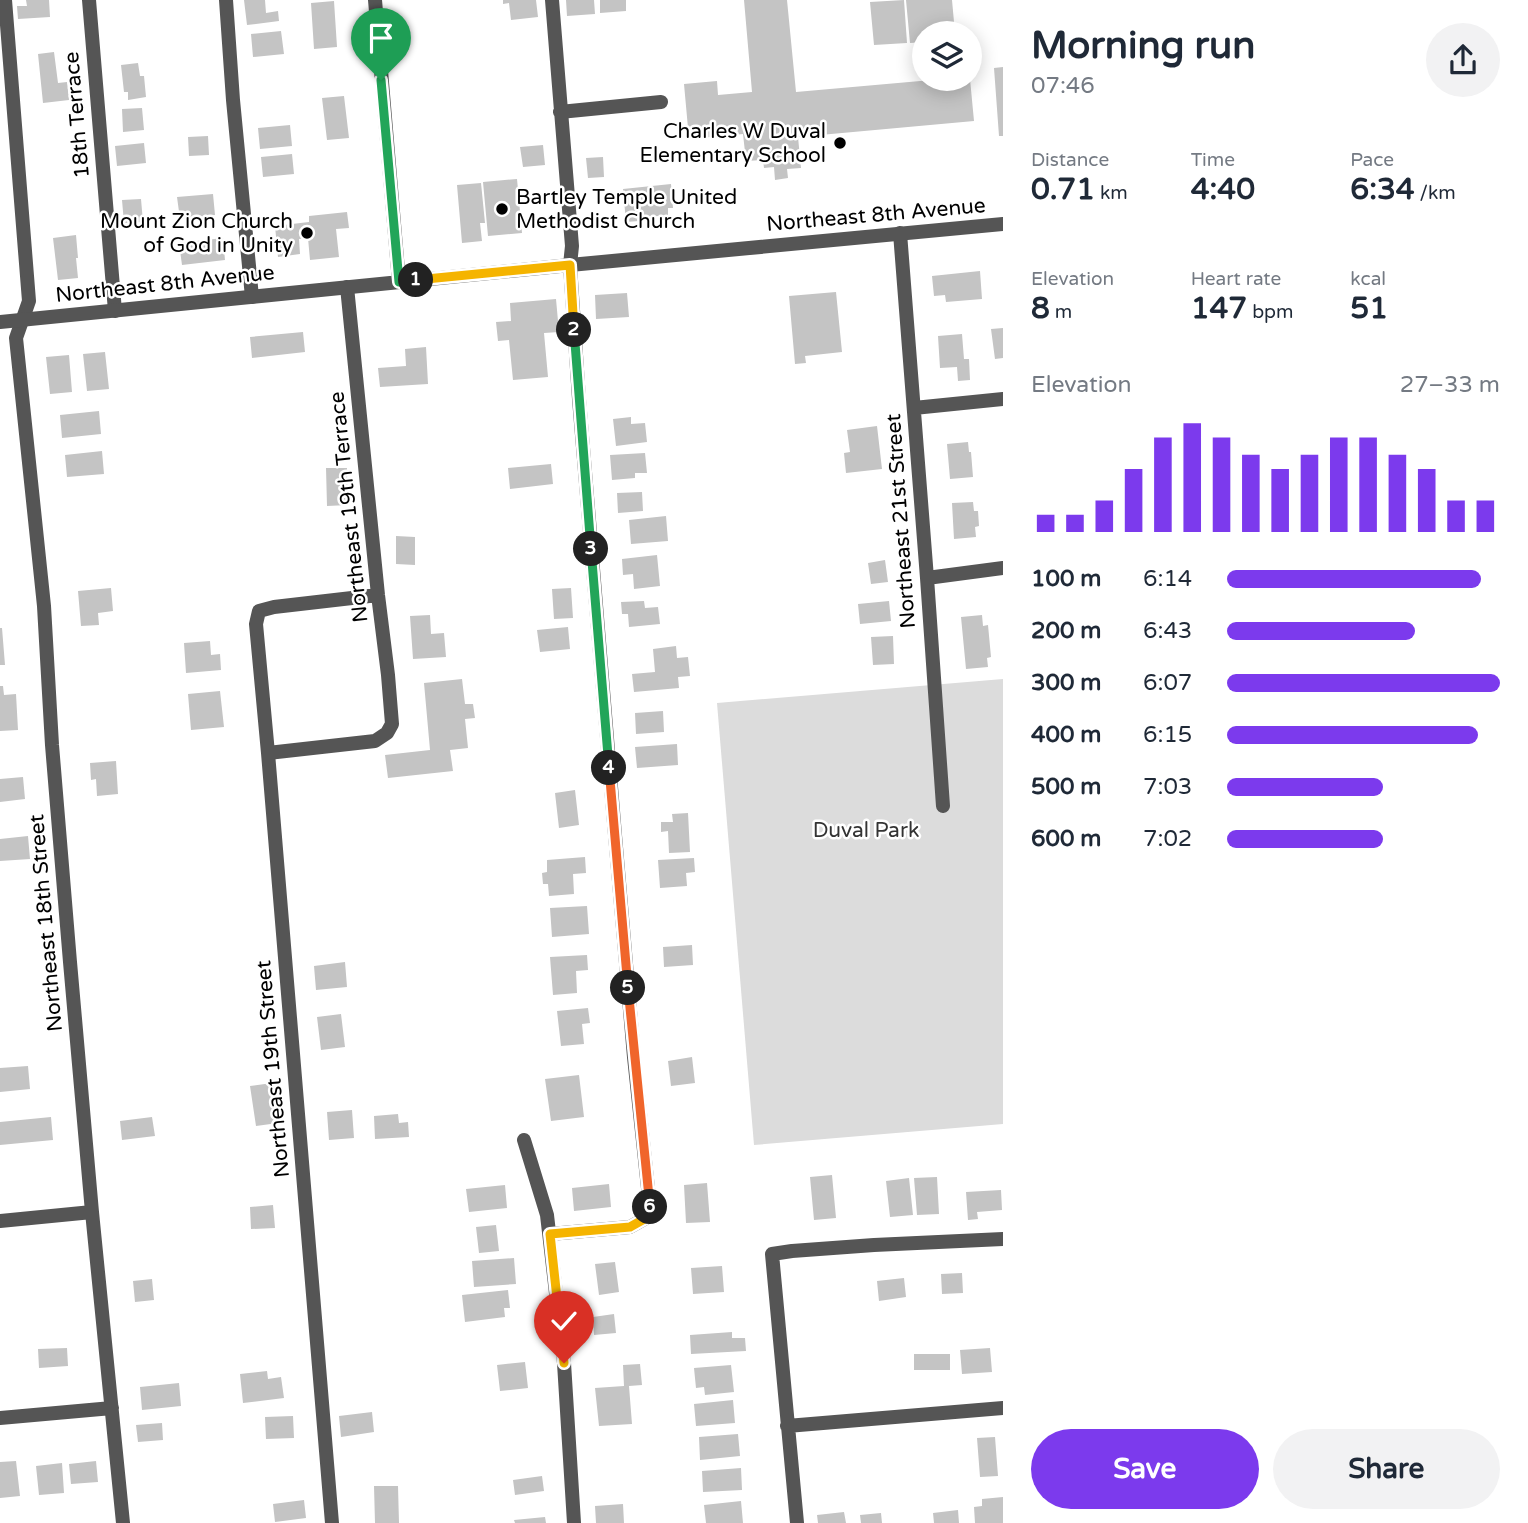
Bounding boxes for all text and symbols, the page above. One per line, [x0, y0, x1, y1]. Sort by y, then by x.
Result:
pin [351, 8, 411, 80]
icon: arrive [362, 19, 400, 57]
map controls [912, 21, 982, 91]
button: layers [912, 21, 982, 91]
text: Morning run [1031, 23, 1255, 69]
button: share [1426, 23, 1500, 97]
street label: 18th Terrace [59, 51, 95, 179]
text: 07:46 [1031, 72, 1095, 100]
place label: Charles W Duval Elementary School [639, 119, 826, 168]
marker: Charles W Duval Elementary School [832, 135, 848, 151]
text: Distance [1031, 149, 1109, 171]
text: Time [1191, 149, 1235, 171]
text: Pace [1350, 149, 1394, 171]
text: 0.71 [1031, 171, 1095, 208]
text: 4:40 [1191, 171, 1255, 208]
text: 6:34 [1350, 171, 1415, 208]
text: km [1095, 182, 1128, 204]
text: /km [1415, 182, 1456, 204]
place label: Bartley Temple United Methodist Church [516, 185, 737, 234]
street label: Northeast 8th Avenue [765, 193, 987, 237]
marker: Bartley Temple United Methodist Church [494, 201, 510, 217]
place label: Mount Zion Church of God in Unity [100, 209, 293, 258]
marker: Mount Zion Church of God in Unity [299, 225, 315, 241]
street label: Northeast 8th Avenue [54, 260, 276, 308]
pin: 1 [398, 262, 434, 298]
text: 1 [410, 268, 421, 290]
text: Elevation [1031, 268, 1114, 290]
text: Heart rate [1191, 268, 1281, 290]
text: kcal [1350, 268, 1386, 290]
text: 8 [1031, 290, 1050, 327]
text: 147 [1191, 290, 1247, 327]
text: 51 [1350, 290, 1388, 327]
text: m [1050, 301, 1072, 323]
text: bpm [1247, 301, 1294, 323]
pin: 2 [556, 312, 592, 348]
text: 2 [568, 318, 579, 340]
text: Elevation [1031, 371, 1132, 399]
text: 27–33 m [1400, 371, 1500, 399]
street label: Northeast 19th Terrace [324, 390, 374, 624]
street label: Northeast 21st Street [881, 413, 921, 629]
pin: 3 [574, 532, 608, 566]
text: 3 [585, 537, 596, 559]
text: 100 m [1031, 565, 1101, 593]
text: 6:14 [1143, 565, 1192, 593]
text: 200 m [1031, 617, 1101, 645]
text: 6:43 [1143, 617, 1192, 645]
text: 300 m [1031, 669, 1101, 697]
text: 6:07 [1143, 669, 1192, 697]
text: 400 m [1031, 721, 1101, 749]
text: 6:15 [1143, 721, 1192, 749]
pin: 4 [592, 750, 626, 786]
text: 4 [603, 756, 614, 778]
text: 500 m [1031, 773, 1101, 801]
text: 7:03 [1143, 773, 1192, 801]
street label: Northeast 18th Street [24, 813, 68, 1033]
park label: Duval Park [813, 818, 919, 843]
text: 600 m [1031, 825, 1101, 853]
text: 7:02 [1143, 825, 1192, 853]
street label: Northeast 19th Street [251, 959, 295, 1179]
pin: 5 [610, 970, 646, 1006]
text: 5 [622, 976, 633, 998]
pin: 6 [632, 1190, 668, 1224]
text: 6 [644, 1195, 655, 1217]
pin [534, 1291, 594, 1363]
icon: check [545, 1302, 583, 1340]
button: Save [1031, 1429, 1259, 1509]
button: Share [1273, 1429, 1500, 1509]

